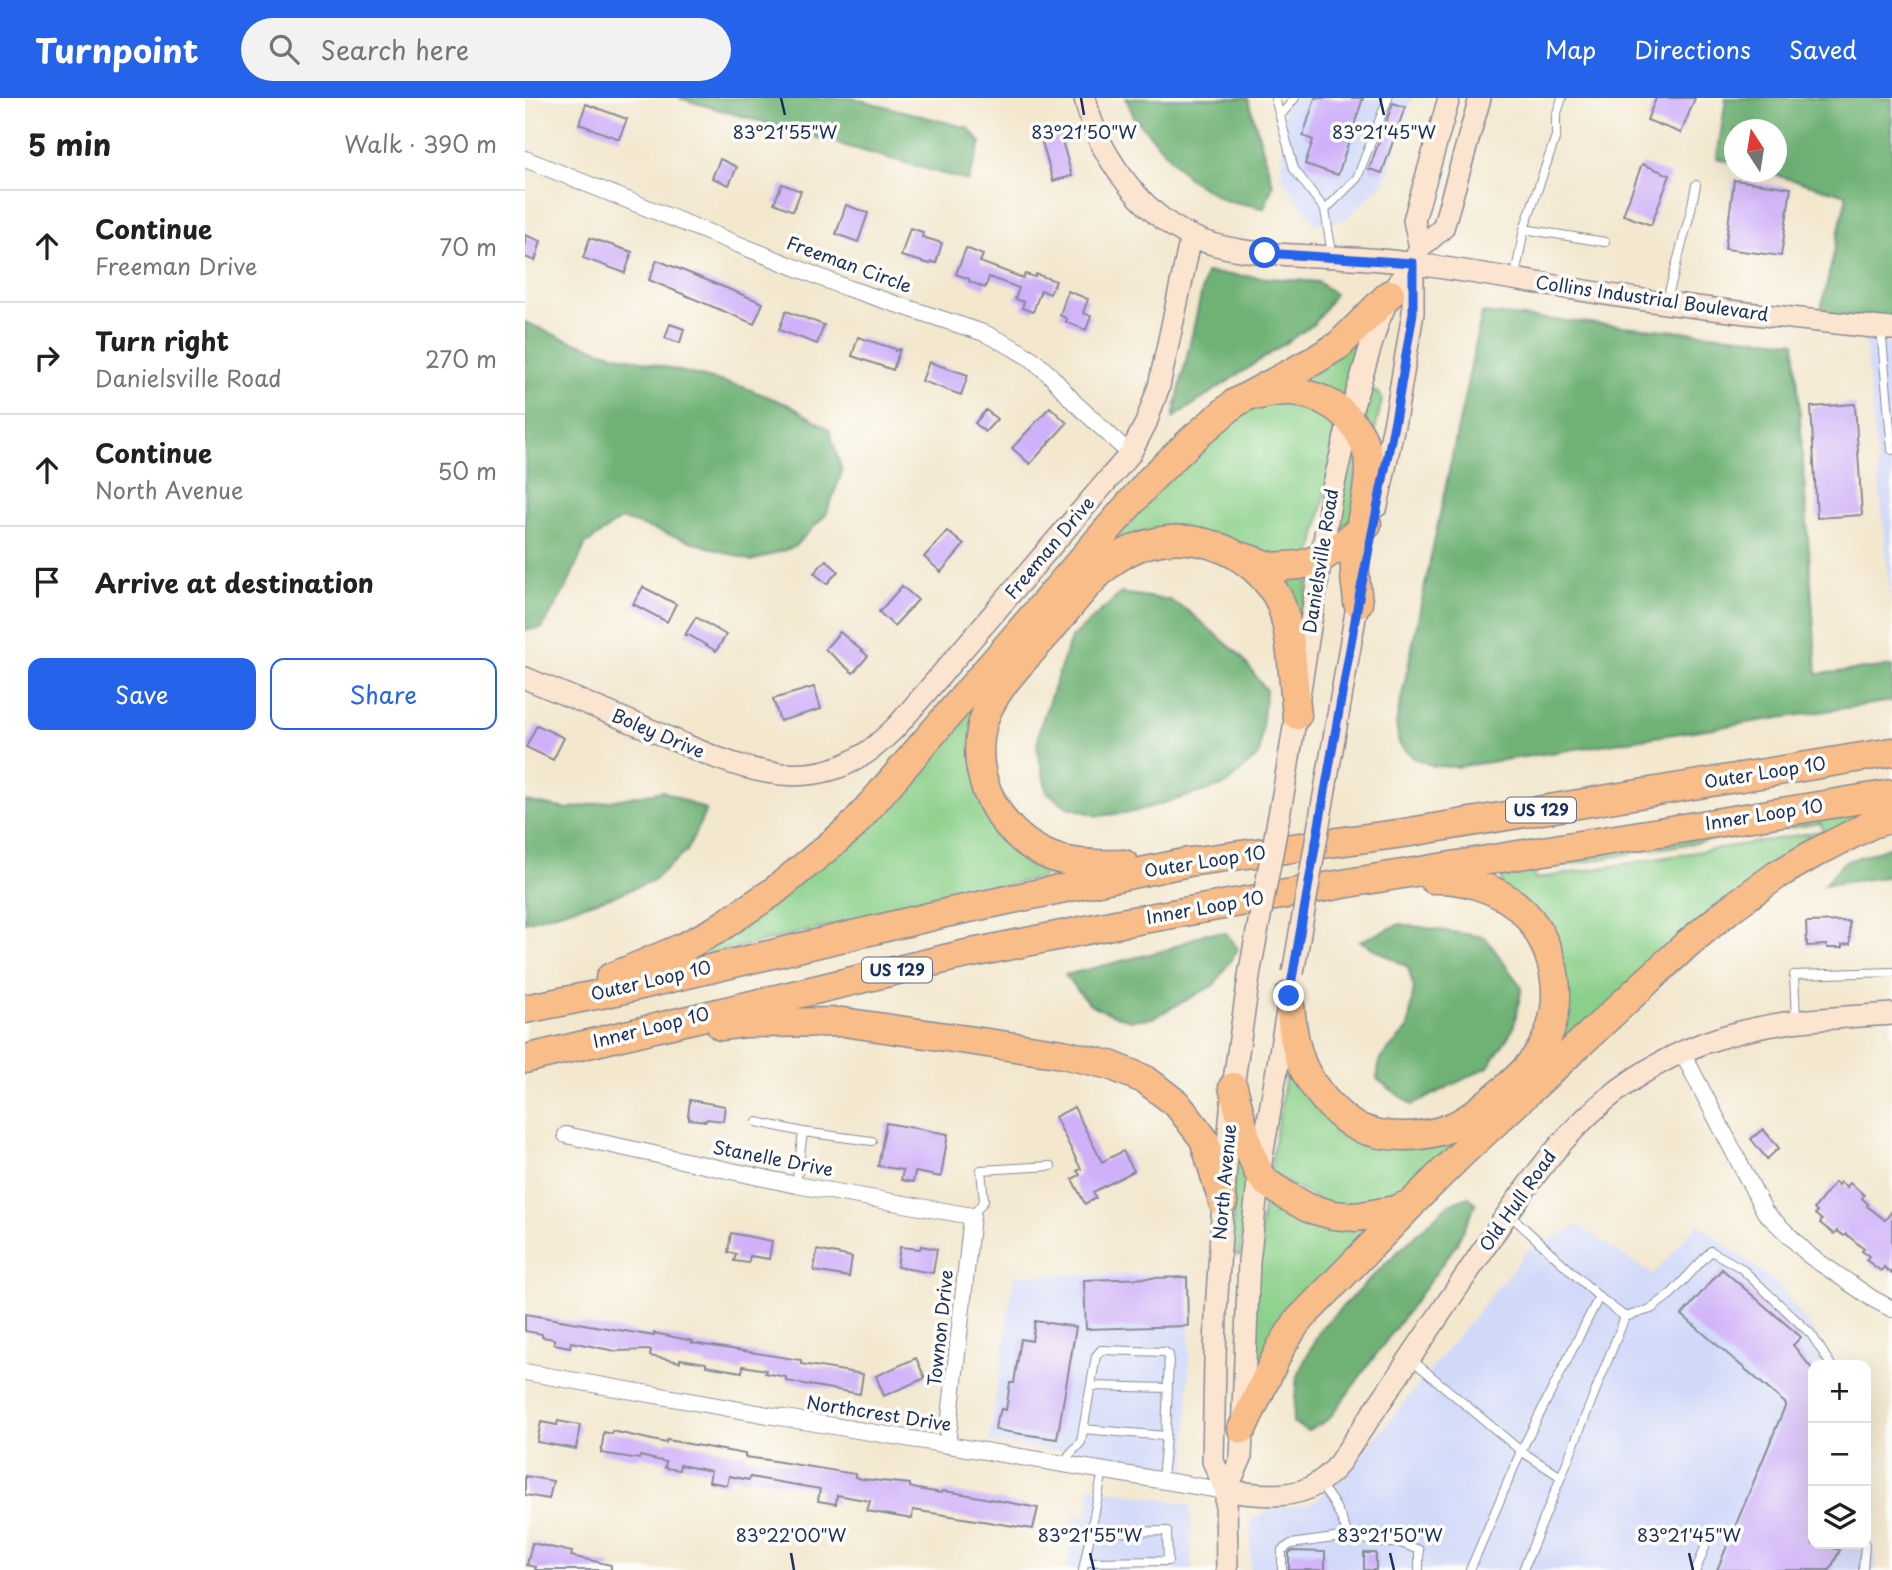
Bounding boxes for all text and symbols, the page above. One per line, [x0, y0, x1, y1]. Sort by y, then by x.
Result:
search box [241, 18, 731, 81]
text: Turnpoint [35, 24, 199, 74]
icon: search [265, 30, 303, 68]
text: Search here [321, 30, 469, 69]
text: Map [1545, 31, 1596, 67]
text: Directions [1634, 31, 1751, 67]
text: Saved [1789, 31, 1857, 67]
text: 83°21'55"W [733, 118, 838, 145]
text: 83°21'50"W [1031, 118, 1137, 145]
text: 83°21'45"W [1332, 118, 1437, 145]
north arrow [1724, 119, 1787, 182]
text: 5 min [28, 121, 111, 166]
text: Walk · 390 m [344, 126, 497, 161]
text: Continue [95, 209, 212, 248]
icon: ahead [28, 227, 66, 265]
street label: Freeman Circle [783, 228, 916, 299]
text: 70 m [439, 229, 497, 264]
route start [1249, 237, 1280, 268]
text: Freeman Drive [95, 248, 257, 283]
street label: Collins Industrial Boulevard [1534, 268, 1770, 327]
text: Turn right [95, 321, 229, 360]
icon: right [28, 339, 66, 377]
text: 270 m [425, 341, 497, 376]
text: Danielsville Road [95, 360, 282, 395]
text: Continue [95, 433, 212, 472]
icon: ahead [28, 451, 66, 489]
text: 50 m [437, 453, 497, 488]
text: North Avenue [95, 472, 244, 507]
street label: Danielsville Road [1295, 486, 1344, 635]
street label: Freeman Drive [998, 490, 1100, 604]
icon: arrive [28, 563, 66, 601]
text: Arrive at destination [95, 563, 374, 602]
button: Save [28, 658, 256, 730]
button: Share [270, 658, 497, 730]
street label: Boley Drive [608, 701, 709, 764]
street label: Outer Loop 10 [1702, 749, 1827, 794]
street label: Inner Loop 10 [1703, 791, 1825, 836]
road number: US 129 [1506, 797, 1576, 822]
street label: Outer Loop 10 [1142, 838, 1267, 883]
street label: Inner Loop 10 [1144, 883, 1266, 930]
street label: Outer Loop 10 [588, 953, 713, 1006]
road number: US 129 [862, 958, 932, 982]
route end [1273, 980, 1304, 1011]
street label: Inner Loop 10 [590, 999, 712, 1054]
street label: North Avenue [1205, 1123, 1242, 1241]
street label: Stanelle Drive [711, 1133, 836, 1182]
street label: Old Hull Road [1472, 1144, 1562, 1256]
street label: Townon Drive [920, 1268, 959, 1387]
map controls [1808, 1360, 1871, 1549]
button: + [1808, 1360, 1871, 1423]
street label: Northcrest Drive [805, 1388, 954, 1437]
button: − [1808, 1423, 1871, 1486]
button: layers [1808, 1486, 1871, 1549]
text: 83°22'00"W [736, 1521, 847, 1548]
text: 83°21'55"W [1038, 1521, 1143, 1548]
text: 83°21'50"W [1337, 1521, 1443, 1548]
text: 83°21'45"W [1637, 1521, 1742, 1548]

